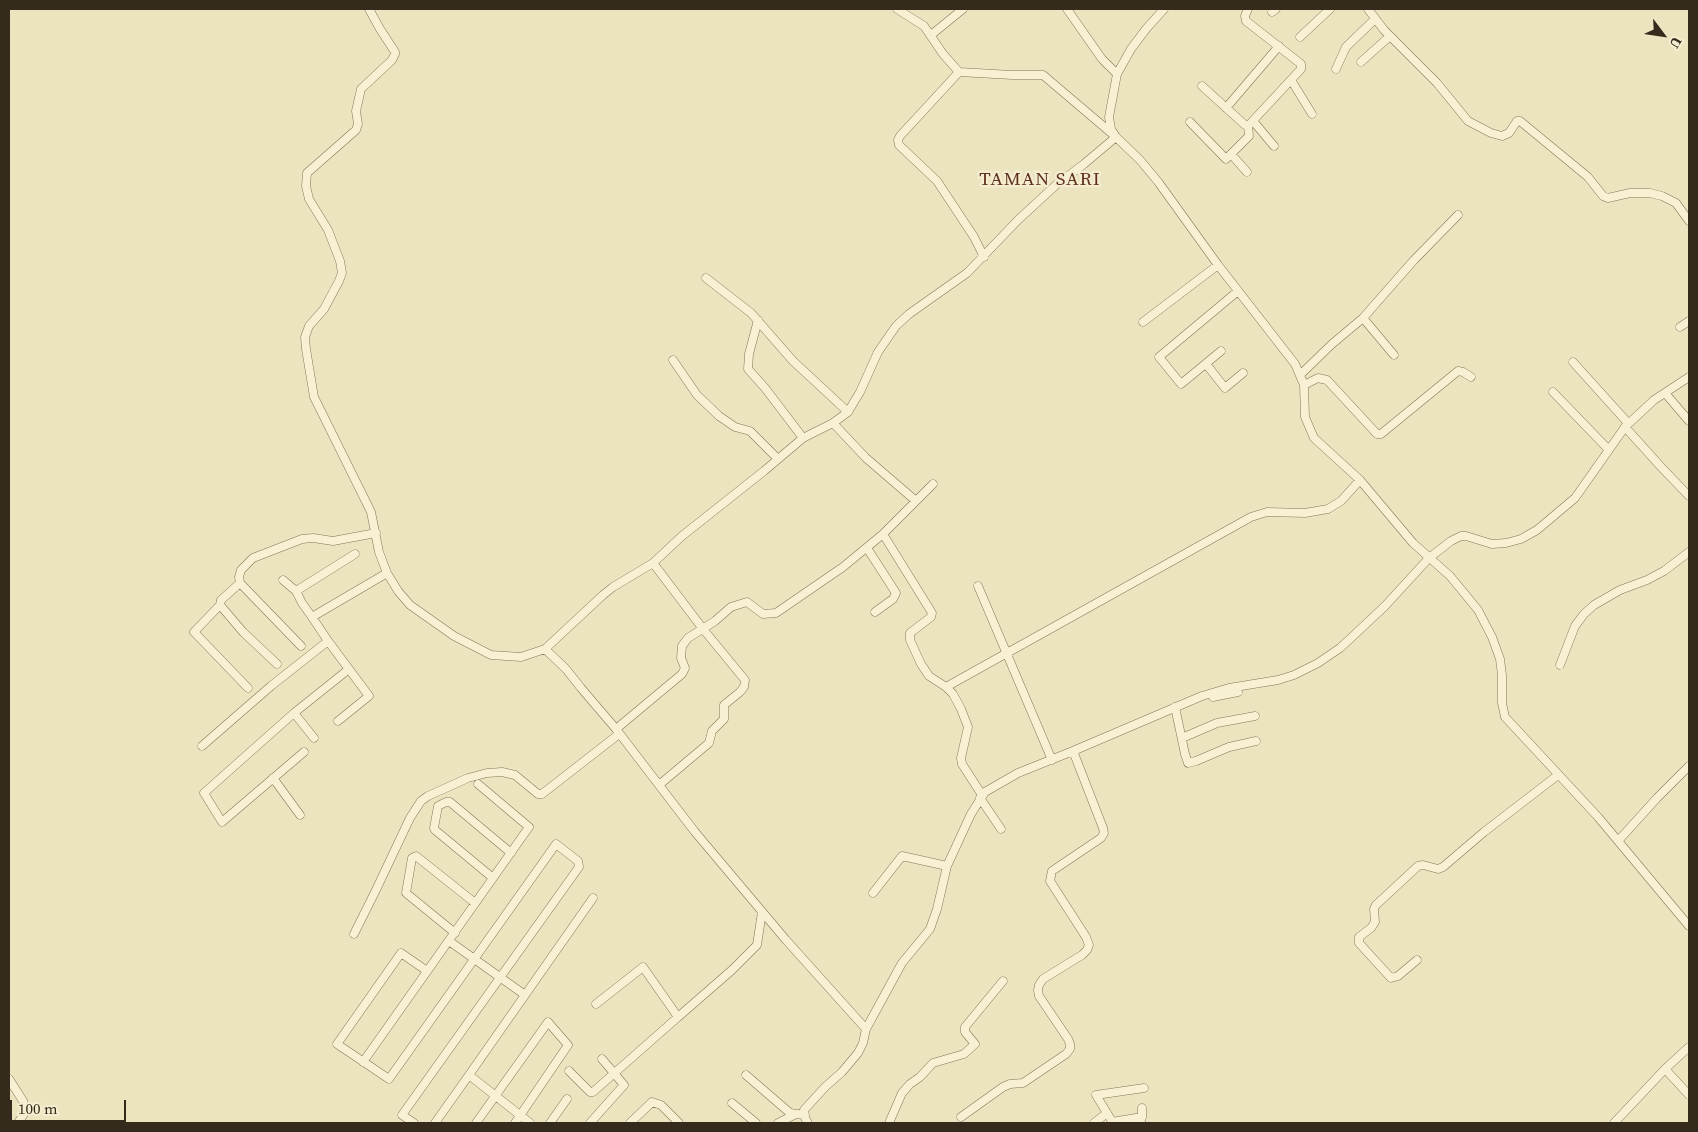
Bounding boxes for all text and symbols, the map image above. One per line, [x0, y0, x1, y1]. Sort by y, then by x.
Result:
north arrow [1638, 10, 1688, 60]
text: U [1665, 33, 1687, 52]
district label: TAMAN SARI [978, 169, 1102, 191]
scale bar [12, 1090, 129, 1122]
text: 100 m [18, 1098, 58, 1119]

